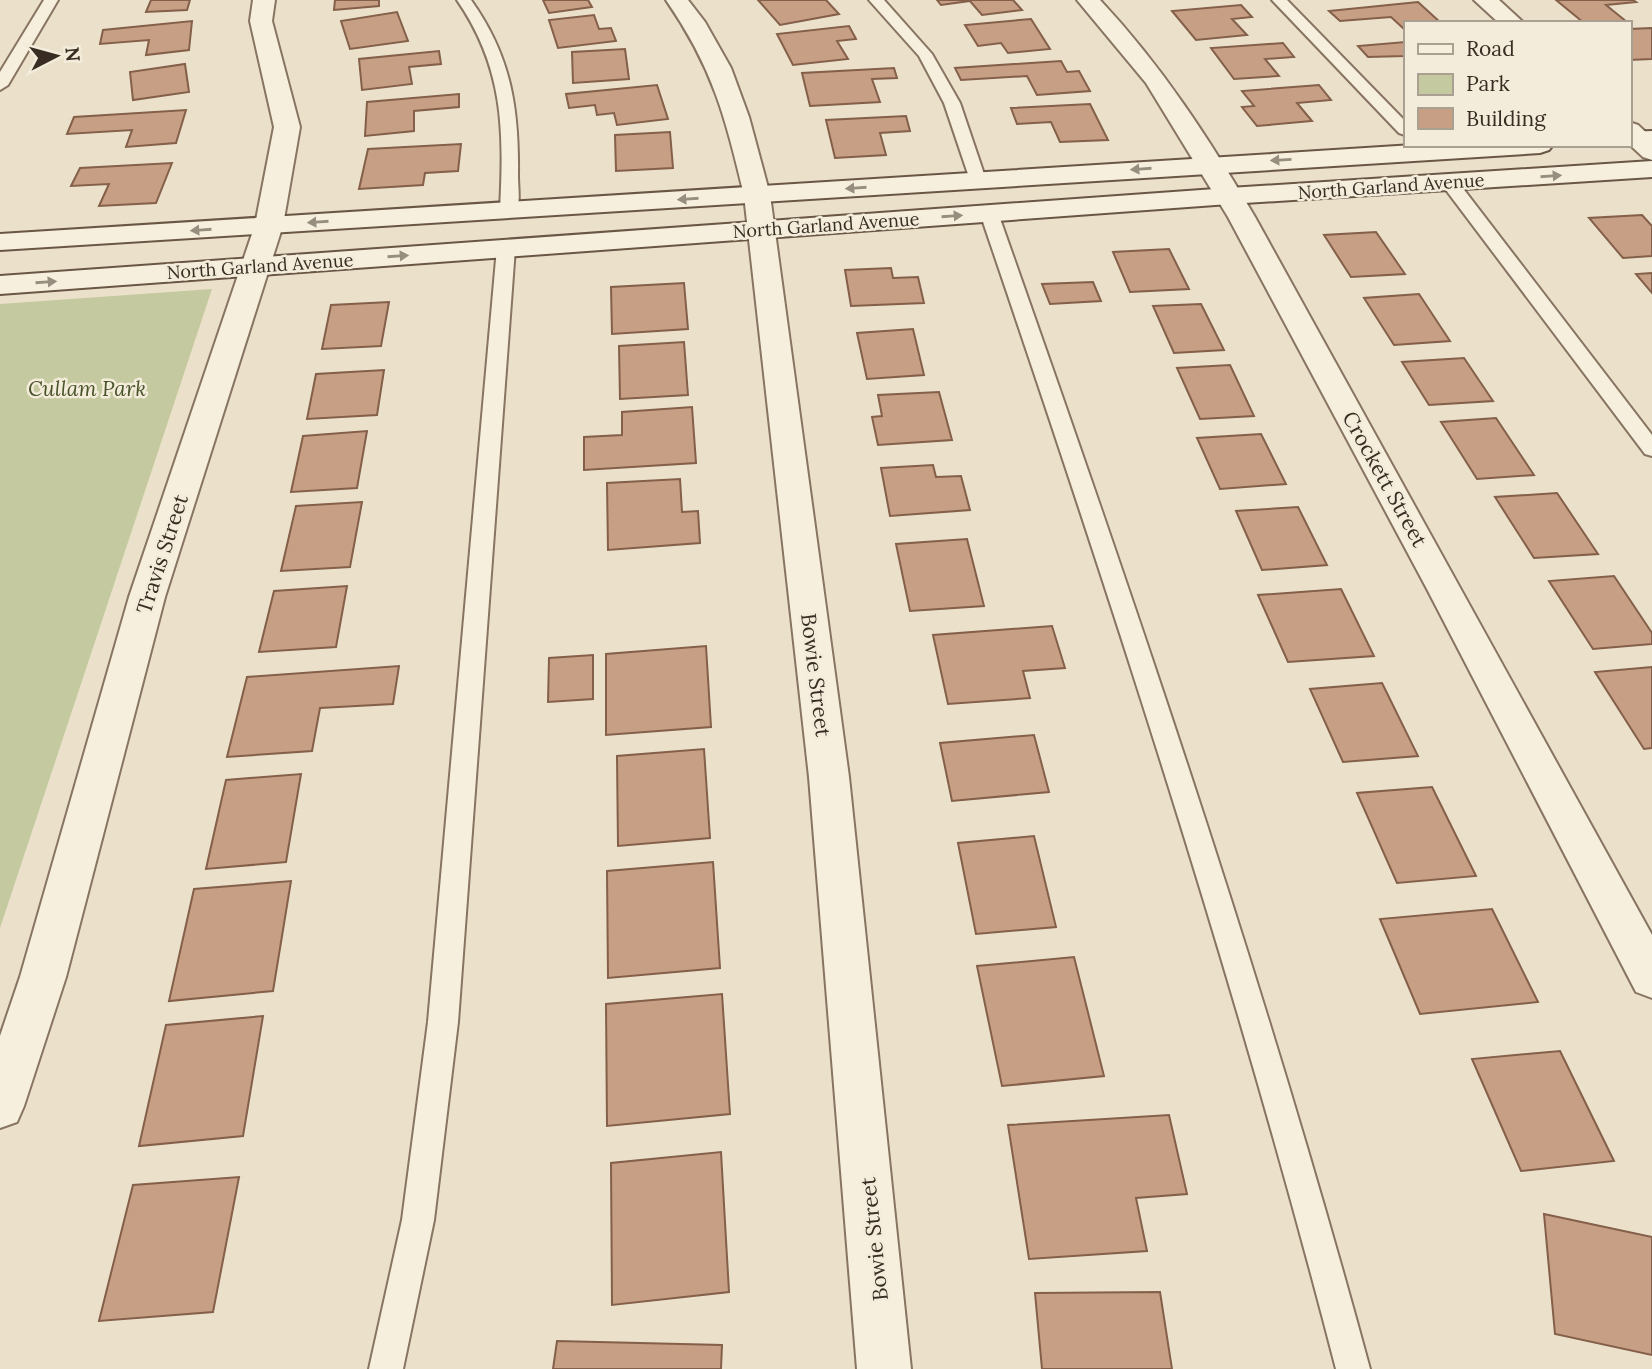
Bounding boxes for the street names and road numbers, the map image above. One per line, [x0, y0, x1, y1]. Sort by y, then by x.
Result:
street label: North Garland Avenue [1297, 168, 1485, 204]
street label: North Garland Avenue [732, 207, 920, 243]
street label: North Garland Avenue [166, 248, 354, 284]
street label: Crockett Street [1337, 406, 1434, 552]
street label: Travis Street [130, 490, 194, 617]
street label: Bowie Street [795, 612, 837, 739]
street label: Bowie Street [854, 1175, 894, 1302]

